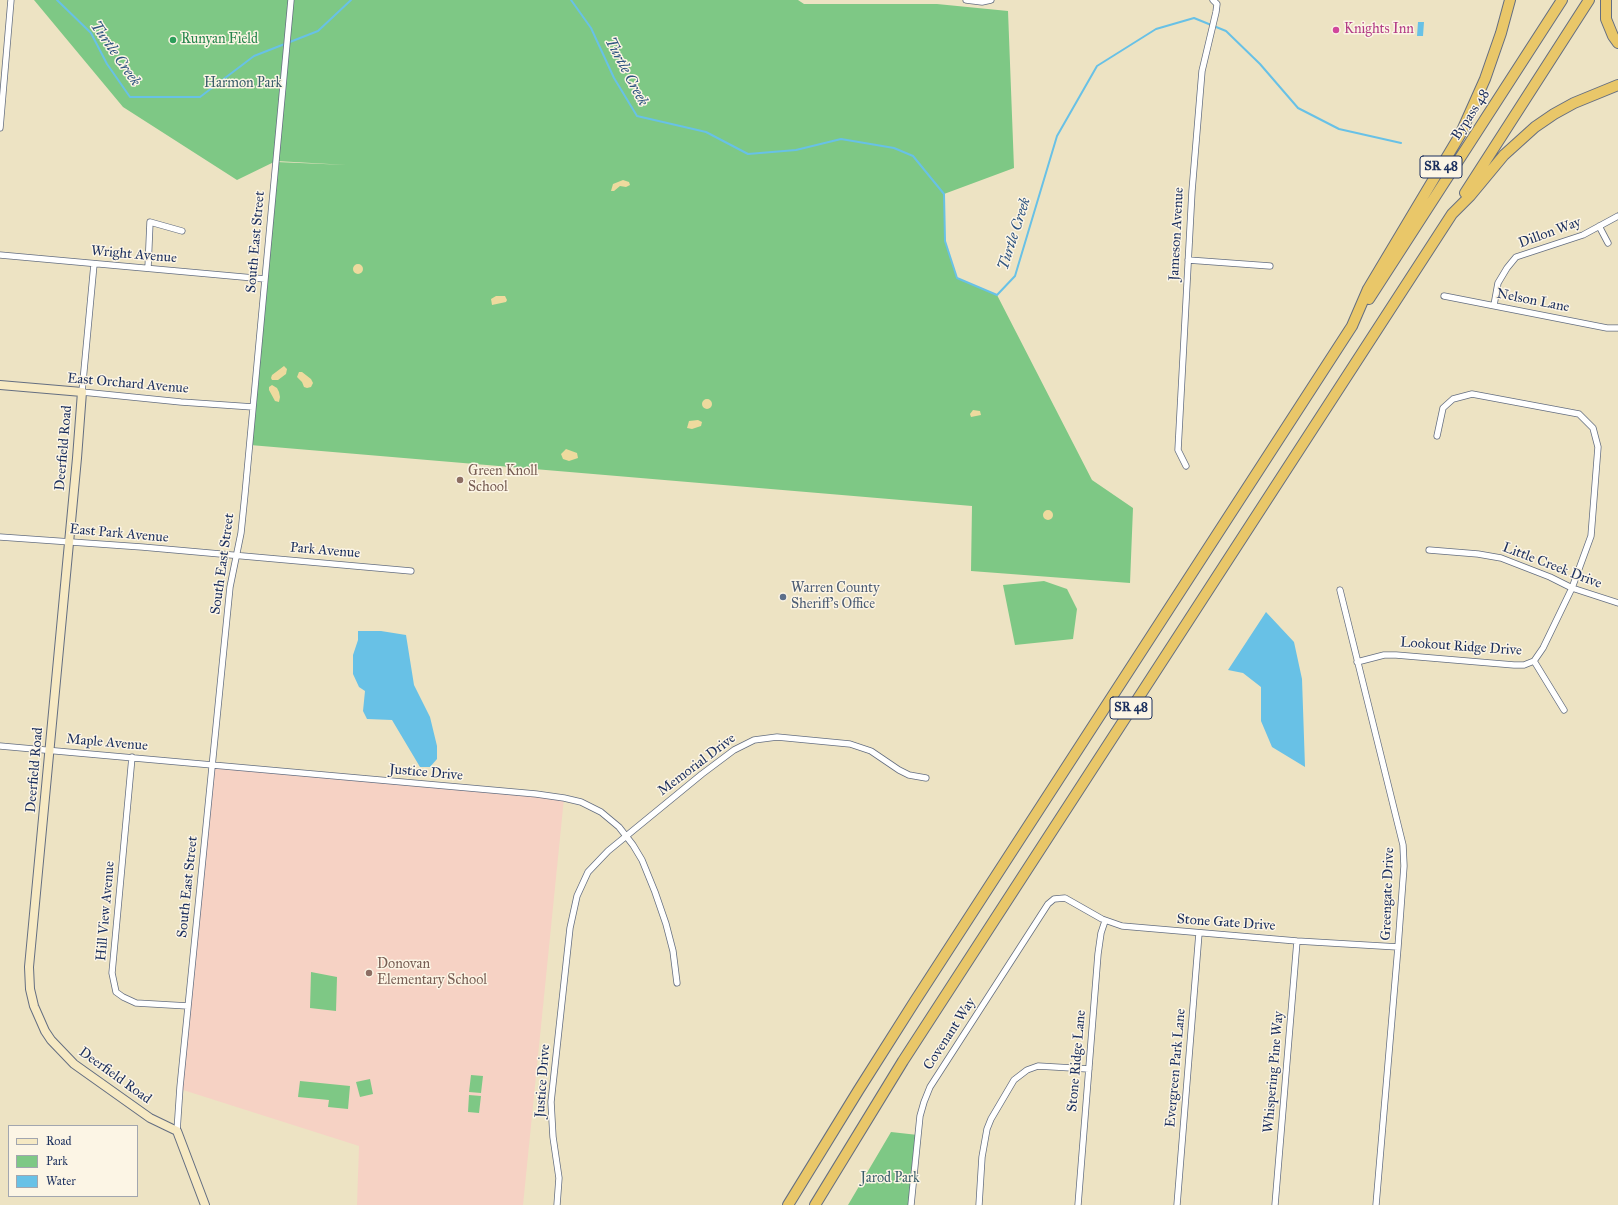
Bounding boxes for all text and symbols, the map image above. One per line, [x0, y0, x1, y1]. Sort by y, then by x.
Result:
water label: Turtle Creek [86, 18, 144, 90]
place label: Knights Inn [1344, 22, 1414, 38]
marker: Knights Inn [1331, 25, 1341, 35]
place label: Runyan Field [181, 32, 258, 48]
marker: Runyan Field [168, 35, 178, 45]
water label: Turtle Creek [600, 35, 652, 109]
park label: Harmon Park [204, 76, 282, 92]
street label: Bypass 48 [1448, 86, 1494, 144]
road number: SR 48 [1420, 156, 1462, 178]
street label: Jameson Avenue [1166, 187, 1188, 281]
street label: South East Street [243, 190, 269, 294]
water label: Turtle Creek [995, 195, 1035, 273]
street label: Dillon Way [1517, 214, 1583, 252]
street label: Wright Avenue [90, 243, 178, 267]
street label: Nelson Lane [1495, 286, 1571, 316]
street label: East Orchard Avenue [67, 370, 189, 398]
street label: Deerfield Road [52, 405, 76, 491]
place label: Green Knoll School [468, 464, 538, 496]
marker: Green Knoll School [455, 475, 465, 485]
street label: South East Street [208, 512, 238, 616]
street label: East Park Avenue [69, 521, 169, 547]
street label: Little Creek Drive [1500, 539, 1604, 593]
street label: Park Avenue [289, 540, 361, 562]
place label: Warren County Sheriff’s Office [791, 581, 880, 614]
marker: Warren County Sheriff’s Office [778, 592, 788, 602]
street label: Lookout Ridge Drive [1400, 634, 1522, 660]
road number: SR 48 [1110, 697, 1152, 719]
street label: Deerfield Road [23, 727, 47, 813]
street label: Memorial Drive [655, 730, 739, 800]
street label: Maple Avenue [65, 731, 149, 755]
street label: Justice Drive [389, 761, 463, 785]
street label: South East Street [174, 835, 202, 939]
street label: Greengate Drive [1378, 847, 1398, 941]
street label: Hill View Avenue [93, 860, 119, 962]
street label: Stone Gate Drive [1176, 911, 1276, 935]
place label: Donovan Elementary School [377, 957, 487, 990]
marker: Donovan Elementary School [364, 968, 374, 978]
street label: Covenant Way [920, 995, 980, 1073]
street label: Evergreen Park Lane [1162, 1008, 1190, 1128]
street label: Stone Ridge Lane [1064, 1009, 1090, 1113]
street label: Whispering Pine Way [1260, 1010, 1288, 1134]
street label: Deerfield Road [75, 1044, 155, 1108]
street label: Justice Drive [532, 1044, 554, 1118]
legend [8, 1125, 138, 1197]
text: Road [46, 1134, 72, 1148]
text: Park [46, 1154, 68, 1168]
park label: Jarod Park [861, 1171, 919, 1187]
text: Water [46, 1174, 76, 1188]

